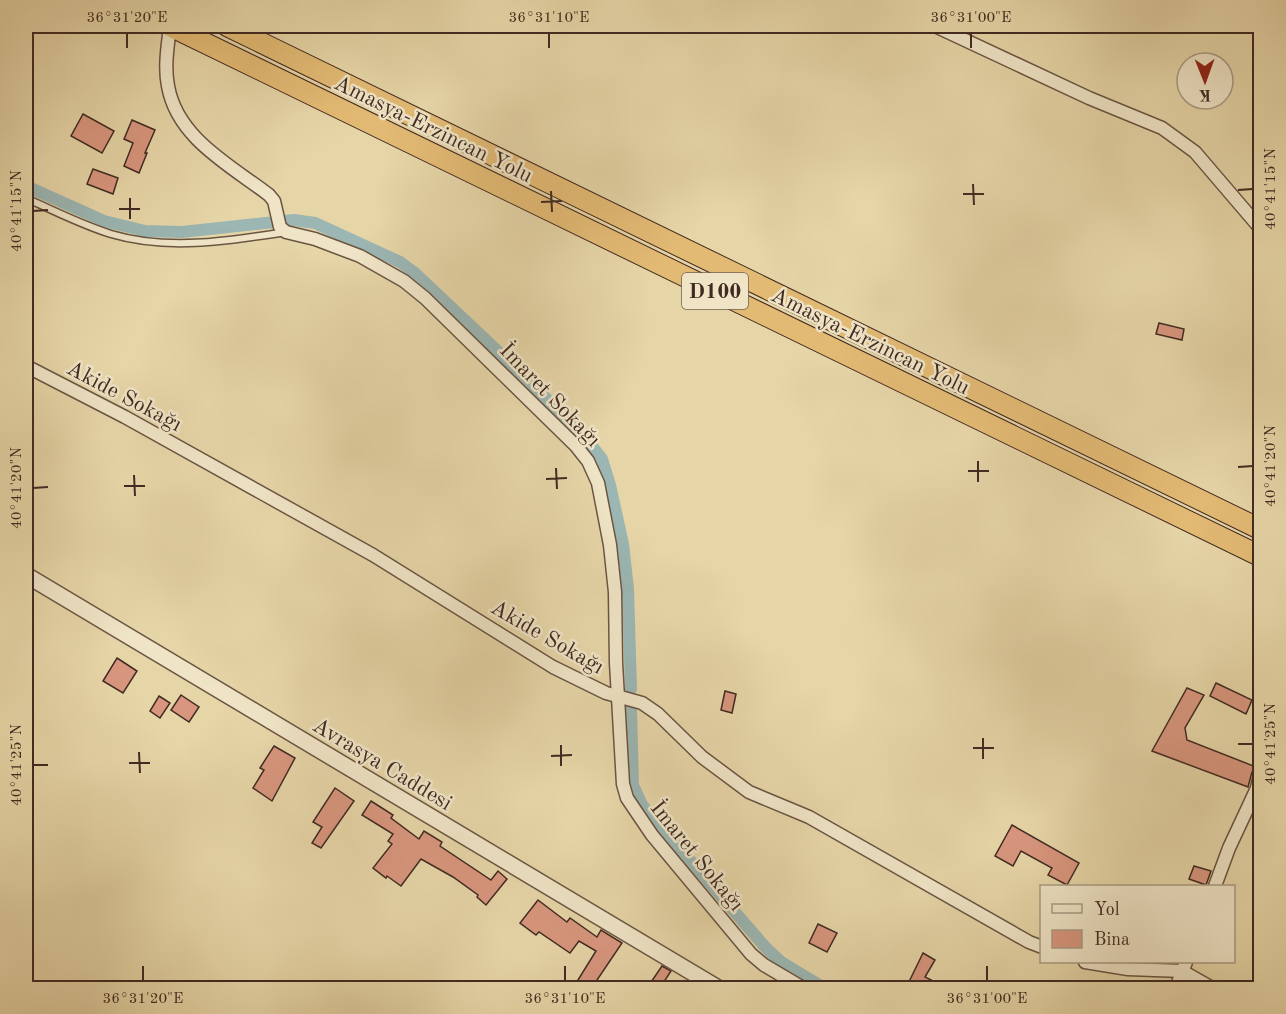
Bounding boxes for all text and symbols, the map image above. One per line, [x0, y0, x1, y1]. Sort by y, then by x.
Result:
text: 36°31'20"E [87, 11, 167, 26]
text: 36°31'10"E [509, 11, 589, 26]
text: 36°31'00"E [931, 11, 1011, 26]
north arrow [1175, 51, 1235, 111]
street label: Amasya-Erzincan Yolu [330, 72, 536, 188]
text: K [1199, 86, 1212, 102]
text: 40°41'15"N [1264, 148, 1279, 230]
text: 40°41'15"N [10, 170, 25, 252]
road number: D100 [682, 273, 748, 309]
street label: Amasya-Erzincan Yolu [767, 284, 973, 400]
street label: İmaret Sokağı [495, 337, 606, 452]
street label: Akide Sokağı [63, 357, 185, 436]
text: 40°41'20"N [1264, 425, 1279, 507]
text: 40°41'20"N [10, 447, 25, 529]
street label: Akide Sokağı [487, 597, 607, 679]
text: 40°41'25"N [1264, 703, 1279, 785]
street label: Avrasya Caddesi [308, 714, 456, 815]
text: 40°41'25"N [10, 724, 25, 806]
street label: İmaret Sokağı [646, 795, 750, 916]
legend [1040, 885, 1235, 963]
text: Yol [1094, 901, 1120, 919]
text: Bina [1094, 931, 1130, 949]
text: 36°31'20"E [103, 992, 183, 1007]
text: 36°31'10"E [525, 992, 605, 1007]
text: 36°31'00"E [947, 992, 1027, 1007]

